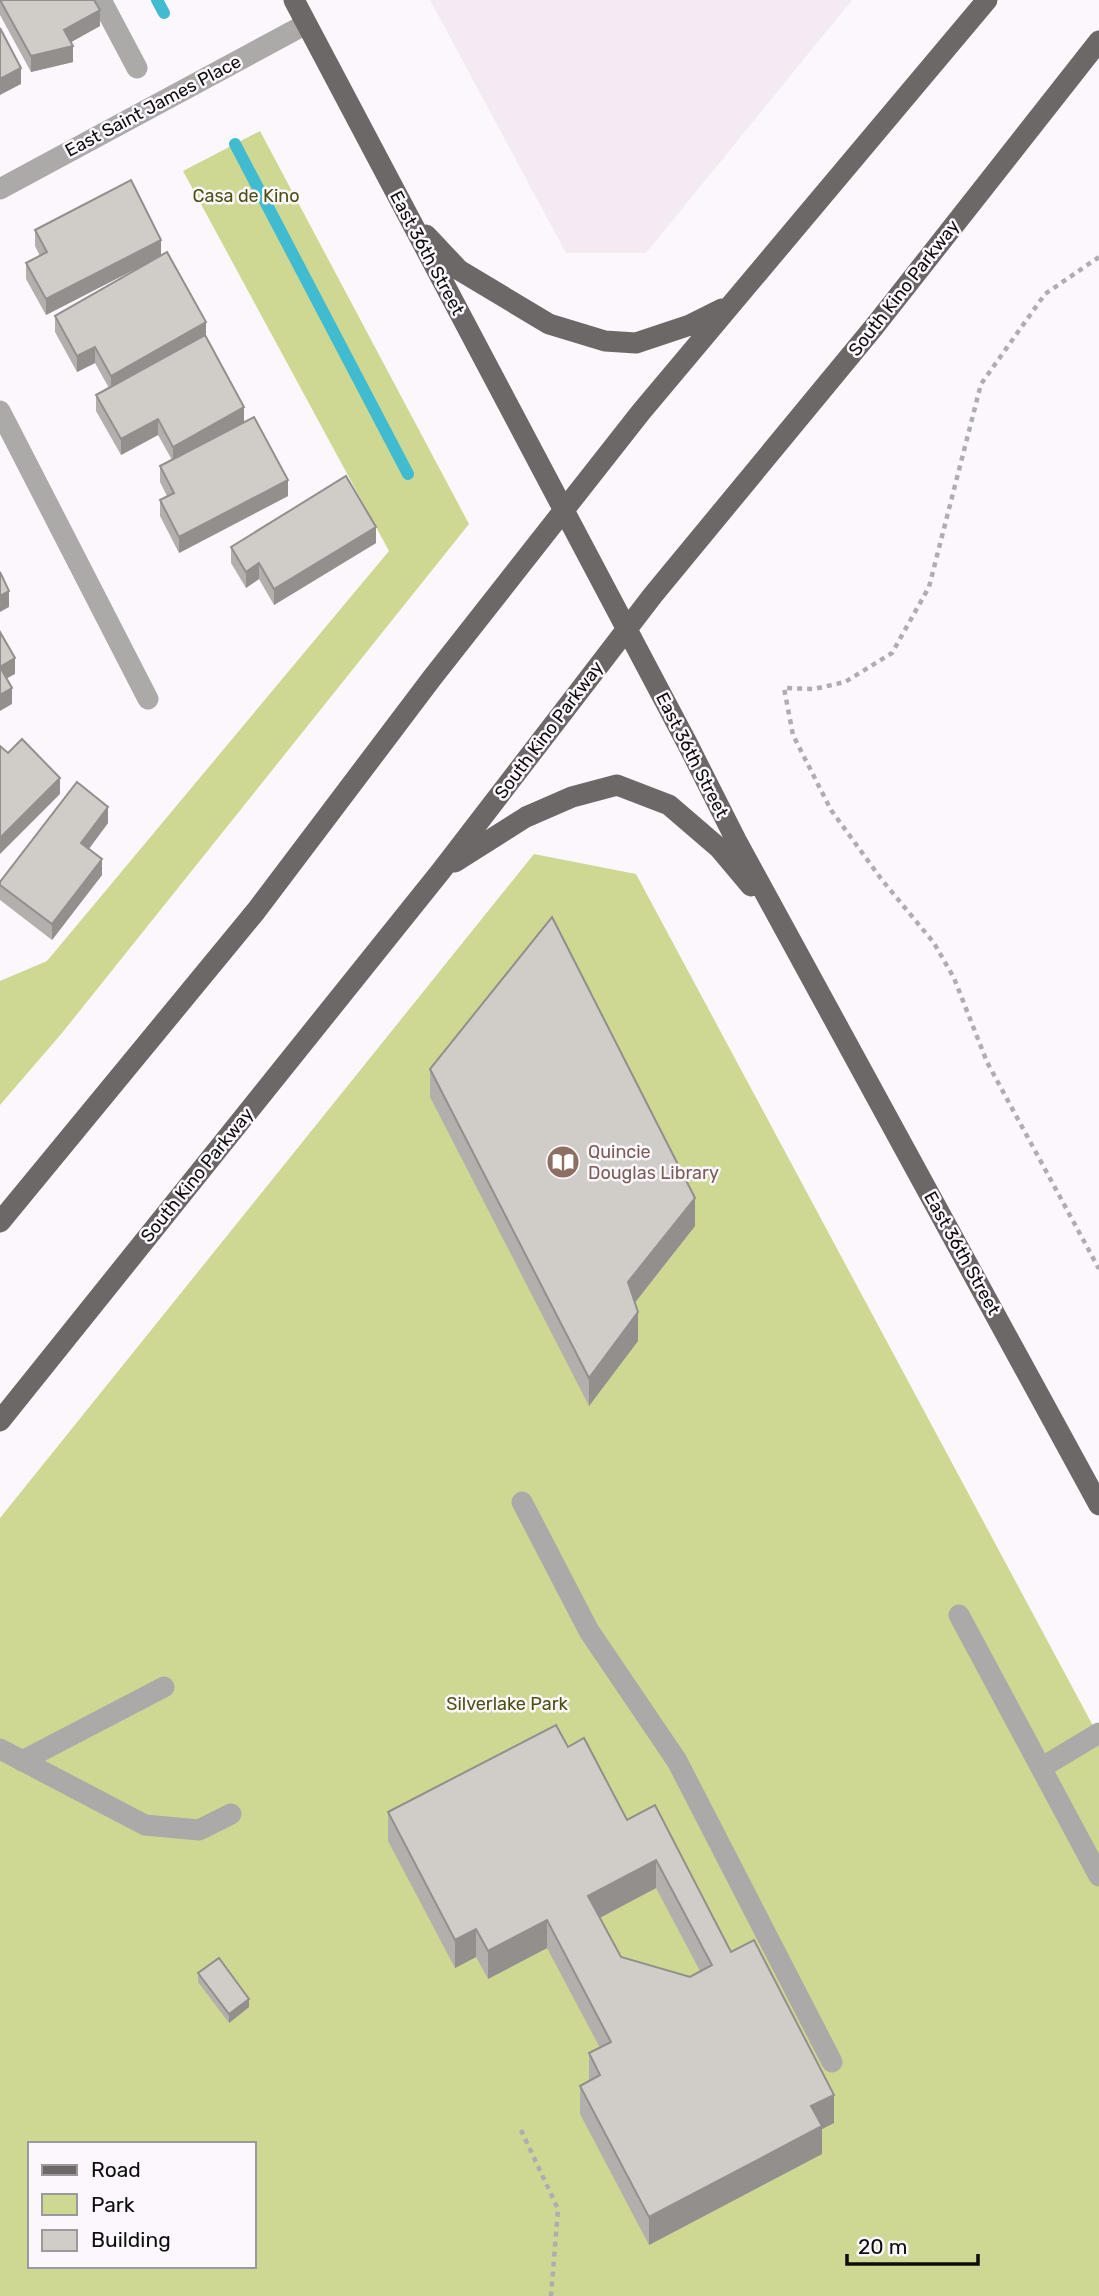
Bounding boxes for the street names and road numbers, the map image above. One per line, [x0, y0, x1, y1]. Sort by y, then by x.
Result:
street label: East Saint James Place [61, 50, 245, 162]
street label: East 36th Street [385, 187, 469, 319]
street label: South Kino Parkway [844, 215, 964, 361]
street label: South Kino Parkway [490, 657, 608, 803]
street label: East 36th Street [651, 689, 733, 821]
street label: South Kino Parkway [136, 1103, 258, 1247]
street label: East 36th Street [919, 1188, 1005, 1318]

